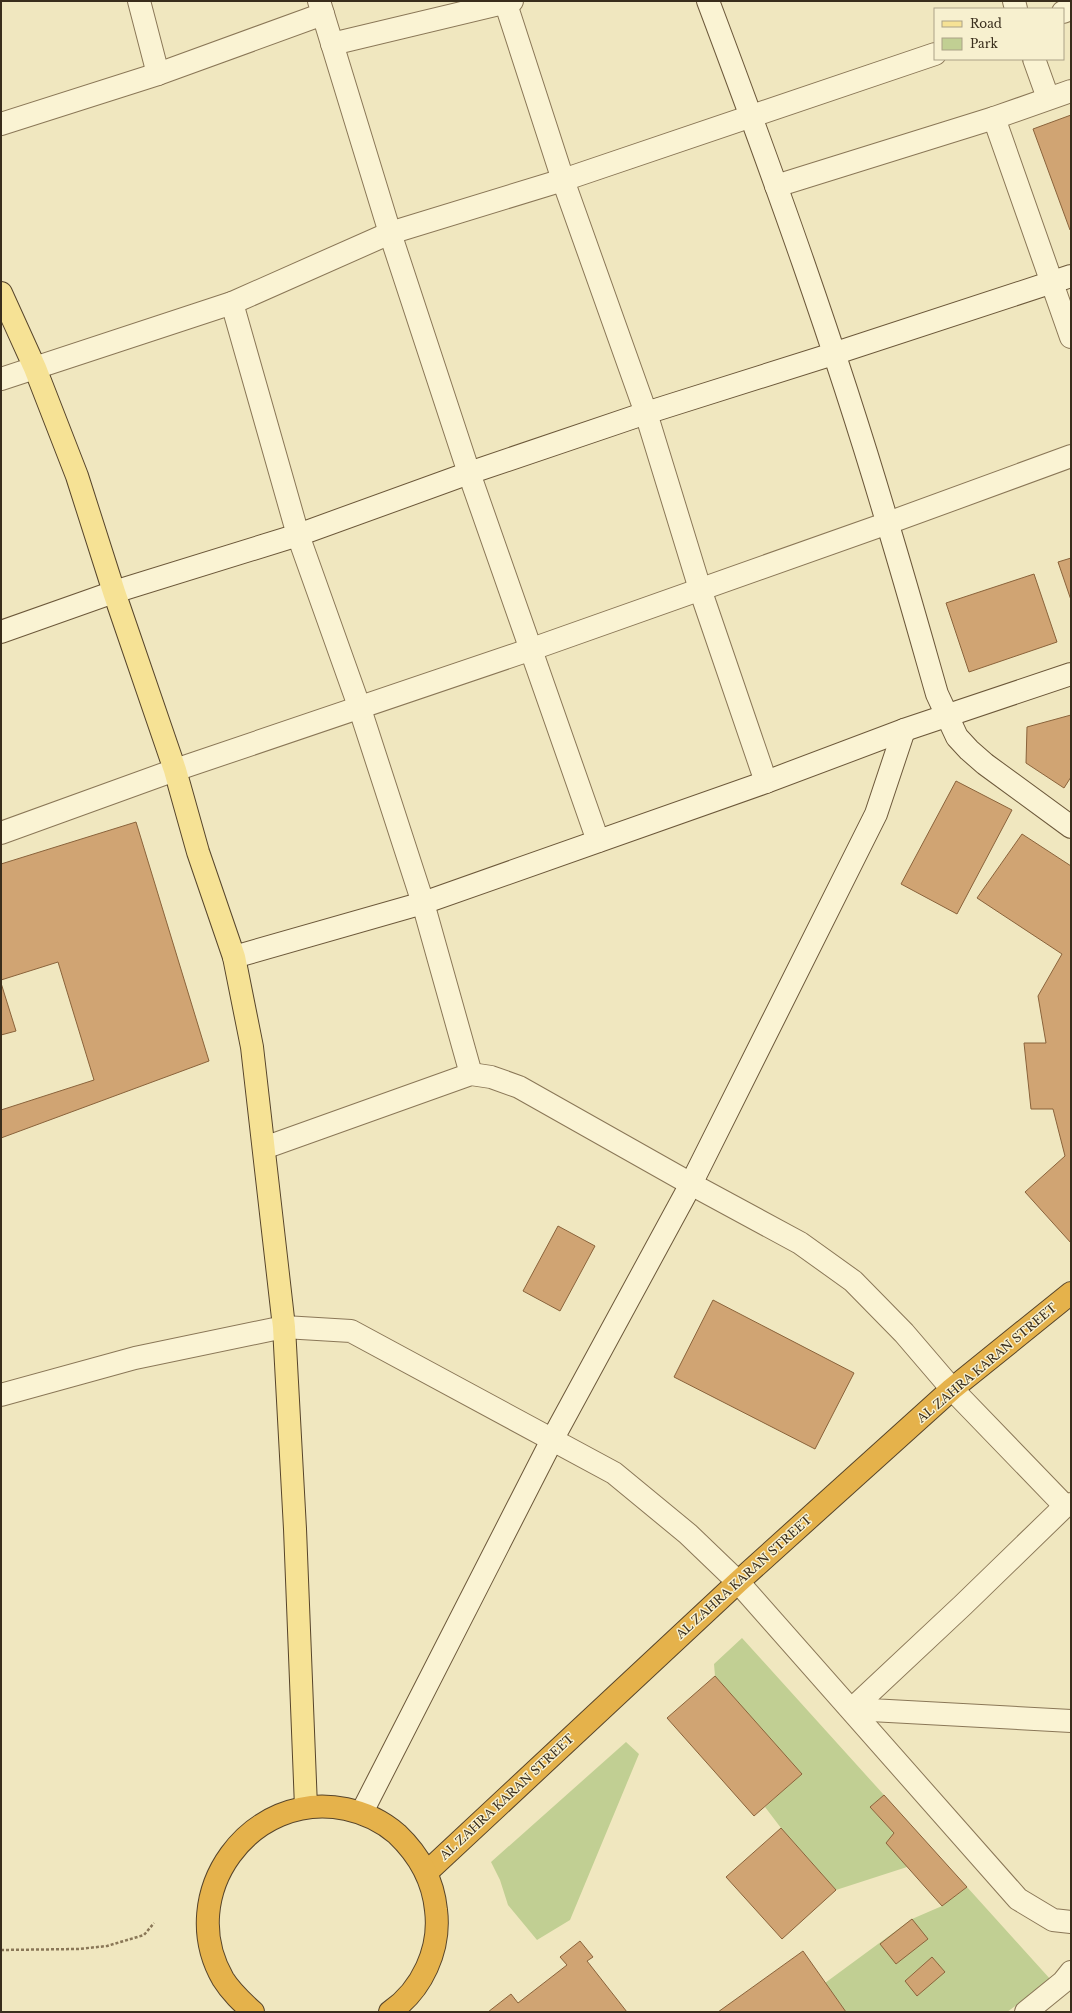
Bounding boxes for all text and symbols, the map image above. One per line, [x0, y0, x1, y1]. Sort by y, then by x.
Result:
legend [934, 8, 1064, 60]
text: Road [970, 16, 1002, 31]
text: Park [970, 36, 998, 51]
street label: AL ZAHRA KARAN STREET [913, 1300, 1060, 1426]
street label: AL ZAHRA KARAN STREET [672, 1511, 815, 1642]
street label: AL ZAHRA KARAN STREET [436, 1730, 577, 1863]

